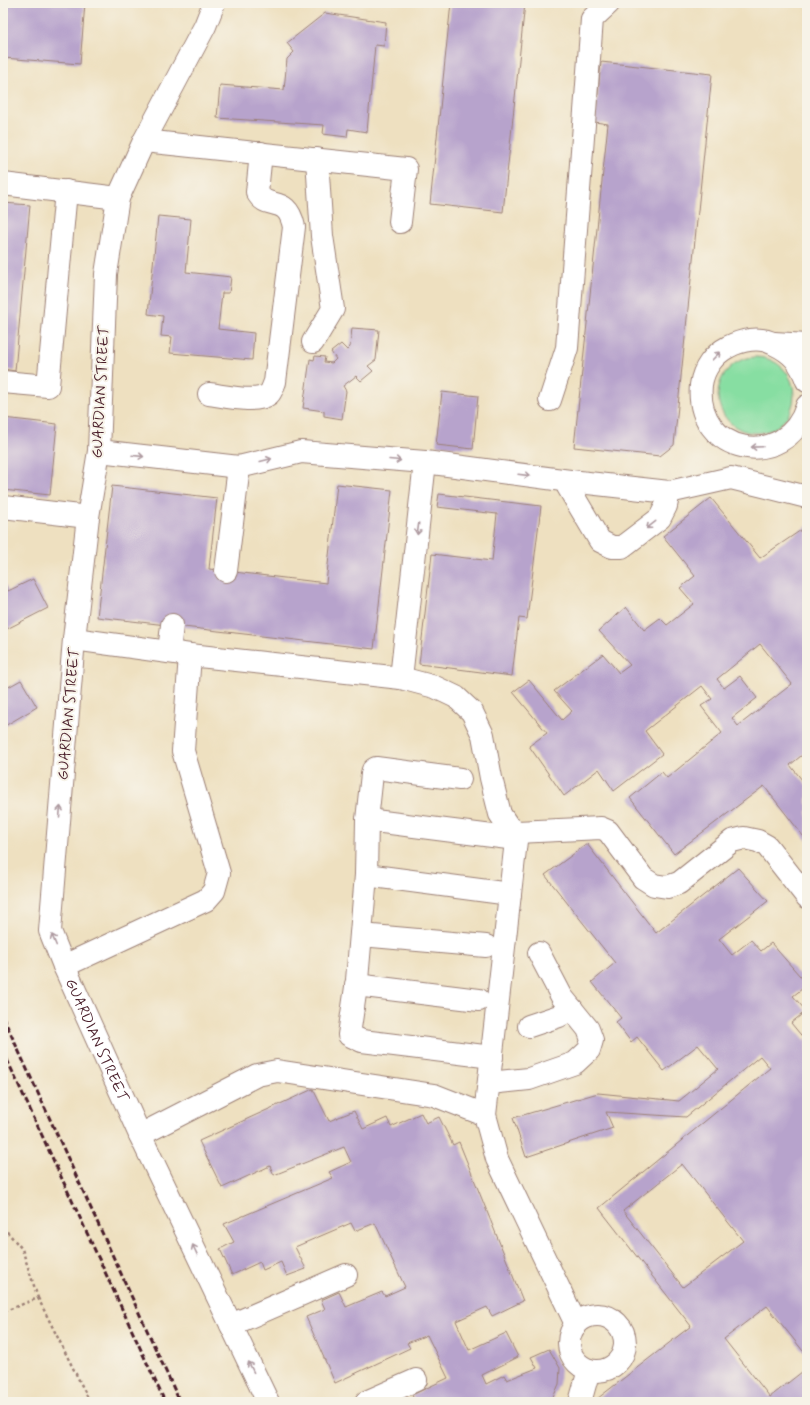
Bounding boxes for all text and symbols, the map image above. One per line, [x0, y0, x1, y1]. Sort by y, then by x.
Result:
street label: GUARDIAN STREET [88, 324, 115, 459]
one-way arrow [711, 351, 721, 361]
one-way arrow [751, 443, 764, 451]
one-way arrow [131, 452, 144, 459]
one-way arrow [259, 456, 272, 464]
one-way arrow [388, 456, 401, 463]
one-way arrow [517, 471, 530, 479]
one-way arrow [646, 521, 657, 529]
one-way arrow [414, 522, 421, 535]
street label: GUARDIAN STREET [53, 646, 85, 781]
one-way arrow [56, 805, 63, 818]
one-way arrow [49, 935, 57, 947]
street label: GUARDIAN STREET [60, 976, 133, 1106]
one-way arrow [191, 1244, 198, 1256]
one-way arrow [247, 1361, 254, 1373]

